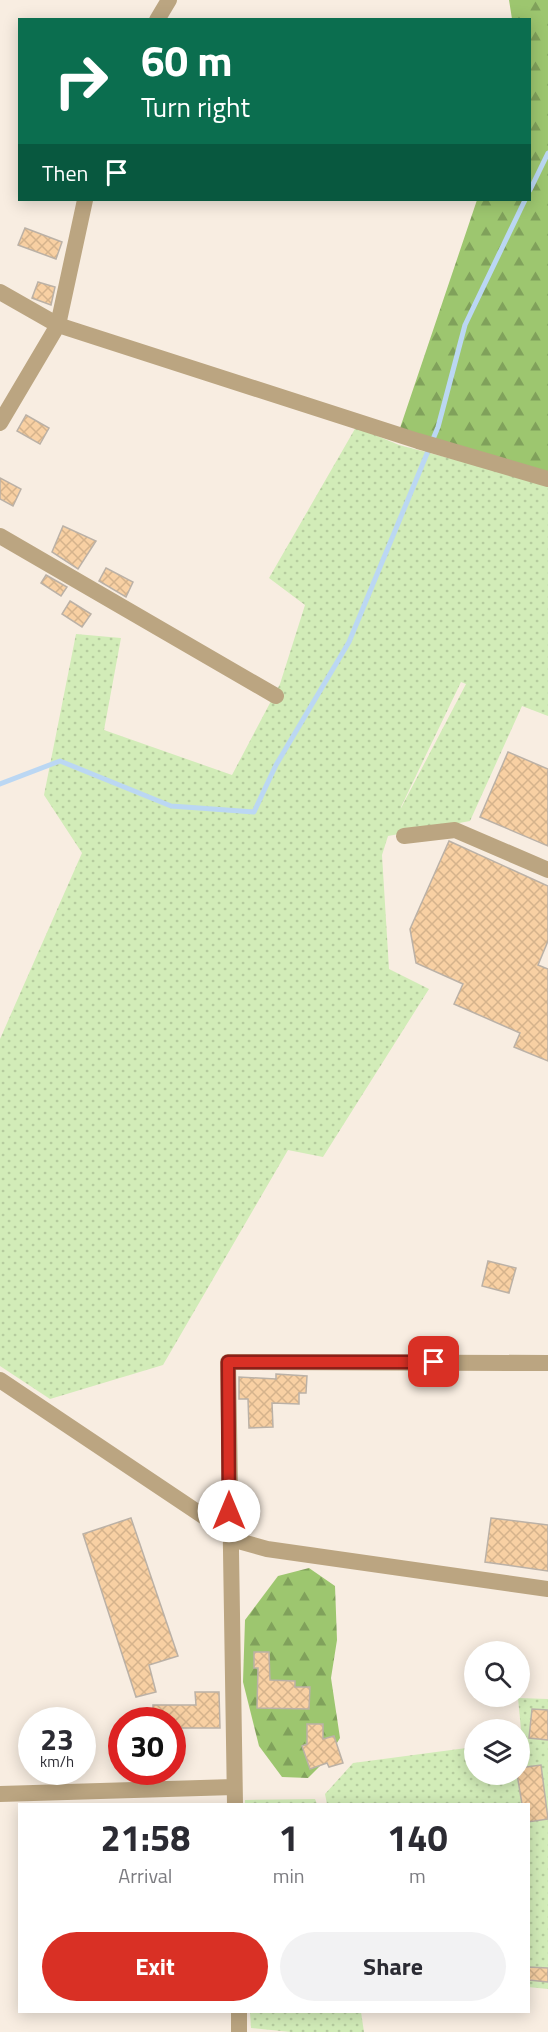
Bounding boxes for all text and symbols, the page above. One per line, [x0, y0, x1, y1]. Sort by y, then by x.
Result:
text: 60 m [141, 28, 233, 92]
icon: right [42, 42, 120, 120]
text: Turn right [141, 86, 250, 127]
text: Then [42, 156, 88, 190]
icon: arrive [100, 156, 133, 189]
pin [408, 1336, 459, 1387]
icon: arrive [417, 1345, 450, 1378]
position arrow [197, 1479, 261, 1543]
map controls [464, 1641, 530, 1785]
button: search [464, 1641, 530, 1707]
speed limit sign: 30 [108, 1707, 186, 1785]
text: 23 [40, 1716, 74, 1762]
button: layers [464, 1719, 530, 1785]
text: km/h [40, 1750, 74, 1773]
text: 21:58 [100, 1810, 190, 1865]
text: 1 [279, 1810, 299, 1865]
text: 140 [387, 1810, 448, 1865]
text: Arrival [118, 1860, 173, 1891]
text: min [273, 1860, 305, 1891]
text: m [409, 1860, 426, 1891]
button: Exit [42, 1932, 268, 2001]
button: Share [280, 1932, 506, 2001]

